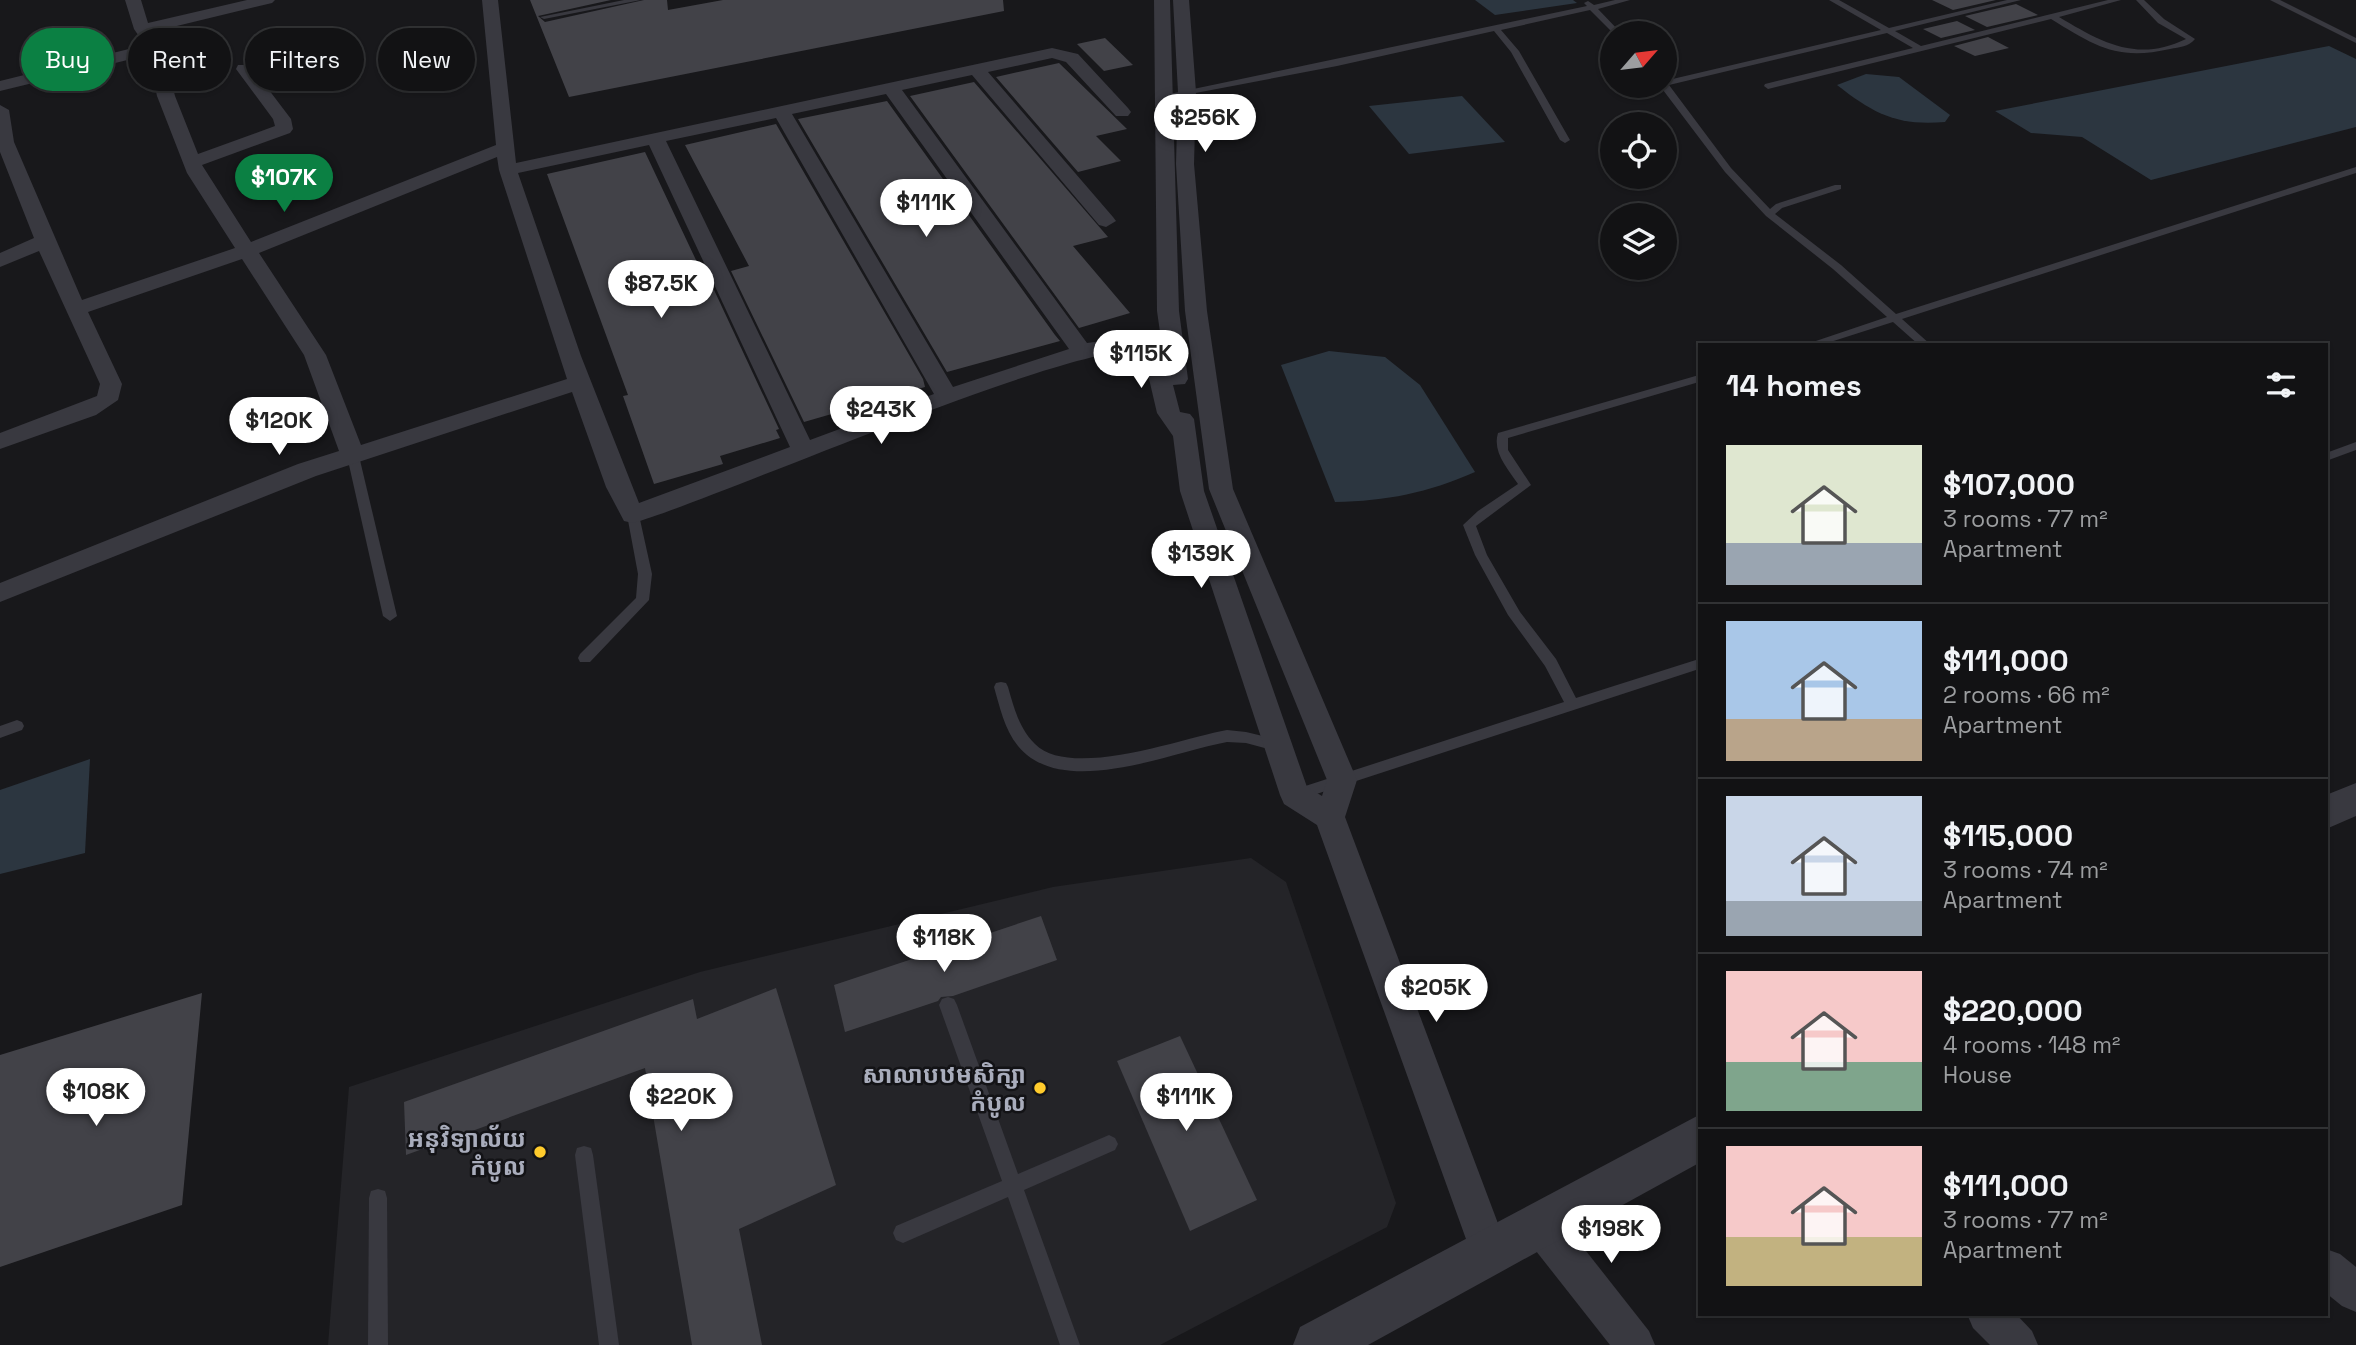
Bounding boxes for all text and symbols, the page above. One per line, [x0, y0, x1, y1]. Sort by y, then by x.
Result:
north arrow [1600, 21, 1676, 98]
map controls [1600, 21, 1677, 280]
chip: Buy [21, 28, 114, 91]
chip: Rent [128, 28, 231, 91]
chip: Filters [245, 28, 364, 91]
chip: New [378, 28, 475, 91]
pin: $256K [1156, 94, 1254, 154]
text: $256K [1170, 102, 1240, 132]
button: locate [1600, 112, 1677, 189]
pin: $107K [235, 154, 333, 214]
text: $107K [251, 162, 317, 192]
pin: $111K [877, 180, 975, 239]
text: $111K [896, 187, 956, 217]
button: layers [1600, 203, 1677, 280]
pin: $87.5K [604, 260, 718, 320]
text: $87.5K [624, 268, 698, 298]
pin: $115K [1092, 330, 1190, 390]
text: $115K [1110, 338, 1172, 368]
text: 14 homes [1726, 366, 1862, 405]
icon: filters [2262, 366, 2300, 404]
pin: $243K [832, 386, 930, 446]
text: $243K [846, 394, 916, 424]
pin: $120K [230, 398, 328, 457]
text: $120K [245, 405, 313, 435]
text: $107,000 [1943, 465, 2075, 504]
icon: home [1782, 473, 1866, 557]
text: 3 rooms · 77 m² [1943, 504, 2108, 534]
pin: $139K [1152, 530, 1250, 590]
text: Apartment [1943, 534, 2063, 564]
text: $139K [1168, 538, 1234, 568]
text: $111,000 [1943, 641, 2069, 680]
icon: home [1782, 649, 1866, 733]
text: 2 rooms · 66 m² [1943, 680, 2110, 710]
text: Apartment [1943, 710, 2063, 740]
text: $115,000 [1943, 816, 2073, 855]
icon: home [1782, 824, 1866, 908]
text: 3 rooms · 74 m² [1943, 855, 2108, 885]
text: Apartment [1943, 885, 2063, 915]
pin: $118K [895, 914, 993, 974]
text: $118K [913, 922, 975, 952]
pin: $205K [1387, 964, 1485, 1024]
text: $205K [1401, 972, 1471, 1002]
text: $220,000 [1943, 991, 2083, 1030]
icon: home [1782, 999, 1866, 1083]
text: 4 rooms · 148 m² [1943, 1030, 2120, 1060]
place label: សាលាបឋមសិក្សា កំបូល [862, 1059, 1026, 1118]
text: House [1943, 1060, 2012, 1090]
pin: $108K [47, 1068, 145, 1128]
pin: $220K [632, 1074, 730, 1133]
pin: $111K [1137, 1074, 1235, 1133]
text: $108K [62, 1076, 130, 1106]
marker: សាលាបឋមសិក្សា កំបូល [1032, 1080, 1048, 1096]
text: $220K [646, 1081, 716, 1111]
text: $111K [1156, 1081, 1216, 1111]
place label: អនុវិទ្យាល័យ កំបូល [407, 1123, 526, 1182]
marker: អនុវិទ្យាល័យ កំបូល [532, 1144, 548, 1160]
text: $111,000 [1943, 1166, 2069, 1205]
icon: home [1782, 1174, 1866, 1258]
text: 3 rooms · 77 m² [1943, 1205, 2108, 1235]
pin: $198K [1562, 1206, 1660, 1265]
text: $198K [1578, 1213, 1644, 1243]
text: Apartment [1943, 1235, 2063, 1265]

